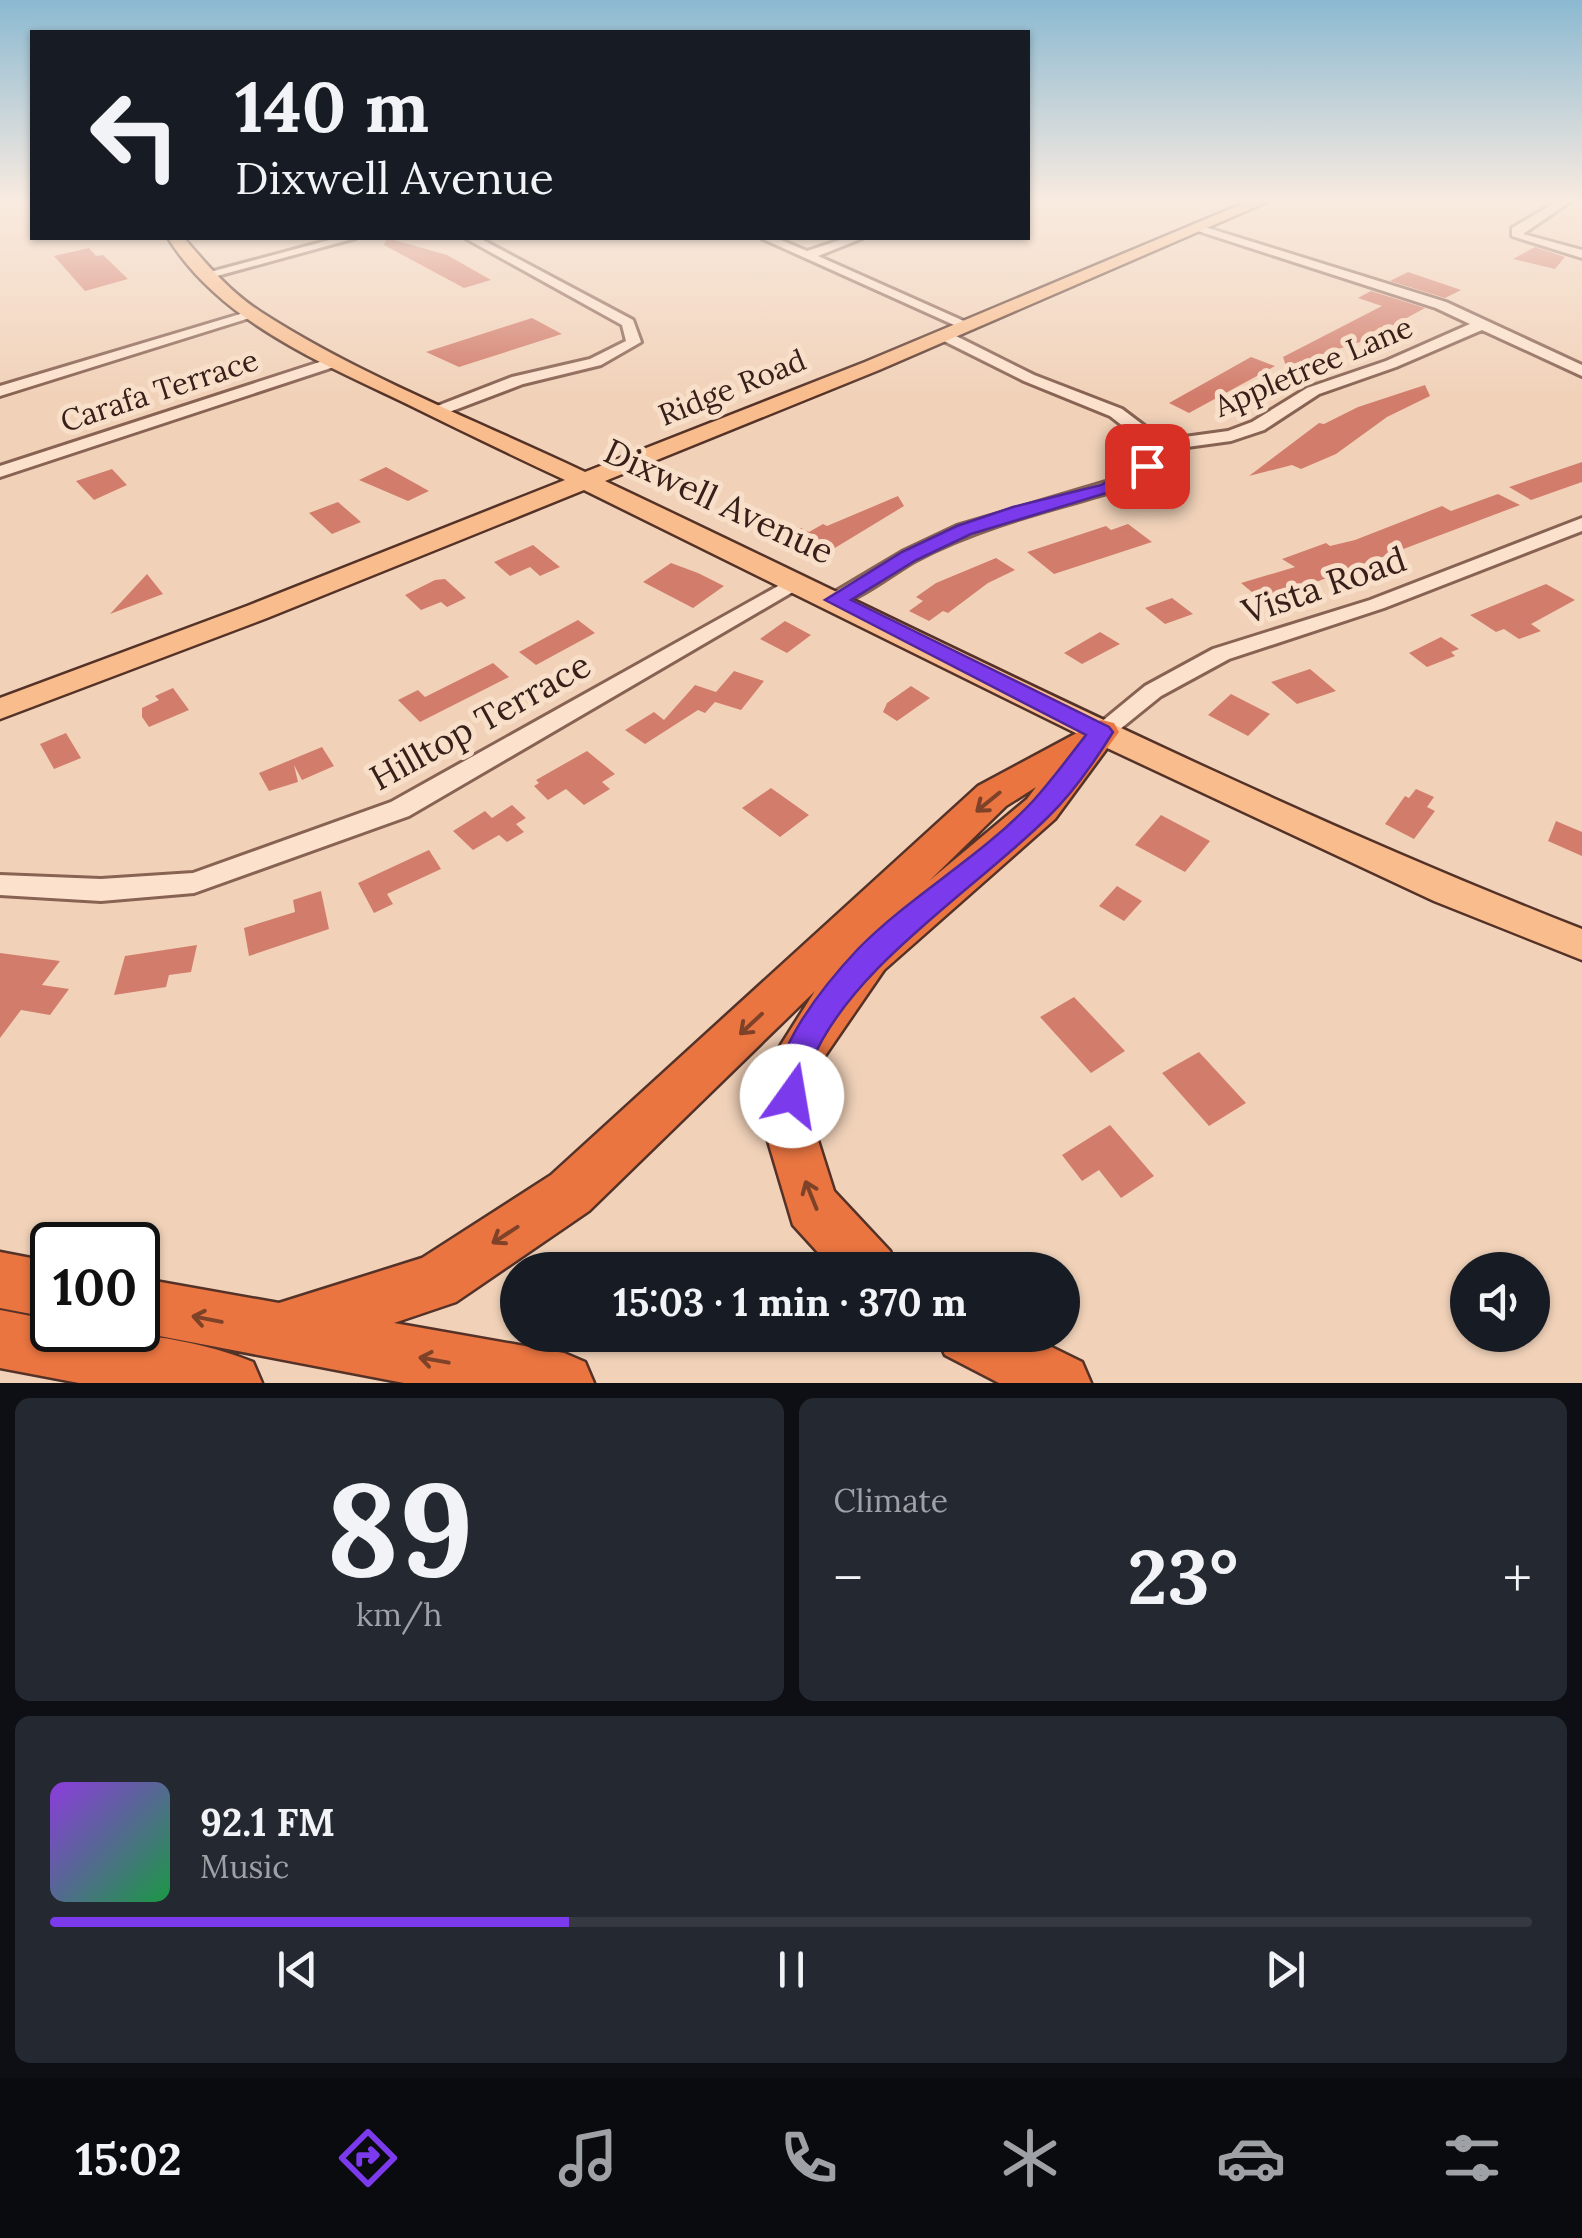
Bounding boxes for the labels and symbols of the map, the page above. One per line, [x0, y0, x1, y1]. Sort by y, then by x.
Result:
street label: Appletree Lane [1207, 307, 1418, 425]
street label: Carafa Terrace [55, 340, 263, 440]
street label: Ridge Road [653, 340, 812, 435]
pin [1105, 424, 1190, 509]
street label: Dixwell Avenue [597, 428, 841, 574]
street label: Vista Road [1235, 536, 1412, 634]
street label: Hilltop Terrace [362, 642, 598, 800]
one-way arrow [976, 791, 1002, 813]
one-way arrow [739, 1012, 763, 1036]
position arrow [740, 1044, 844, 1148]
one-way arrow [800, 1180, 818, 1211]
speed limit sign: 100 [30, 1222, 160, 1352]
one-way arrow [492, 1225, 520, 1246]
one-way arrow [191, 1309, 224, 1328]
one-way arrow [418, 1350, 451, 1369]

